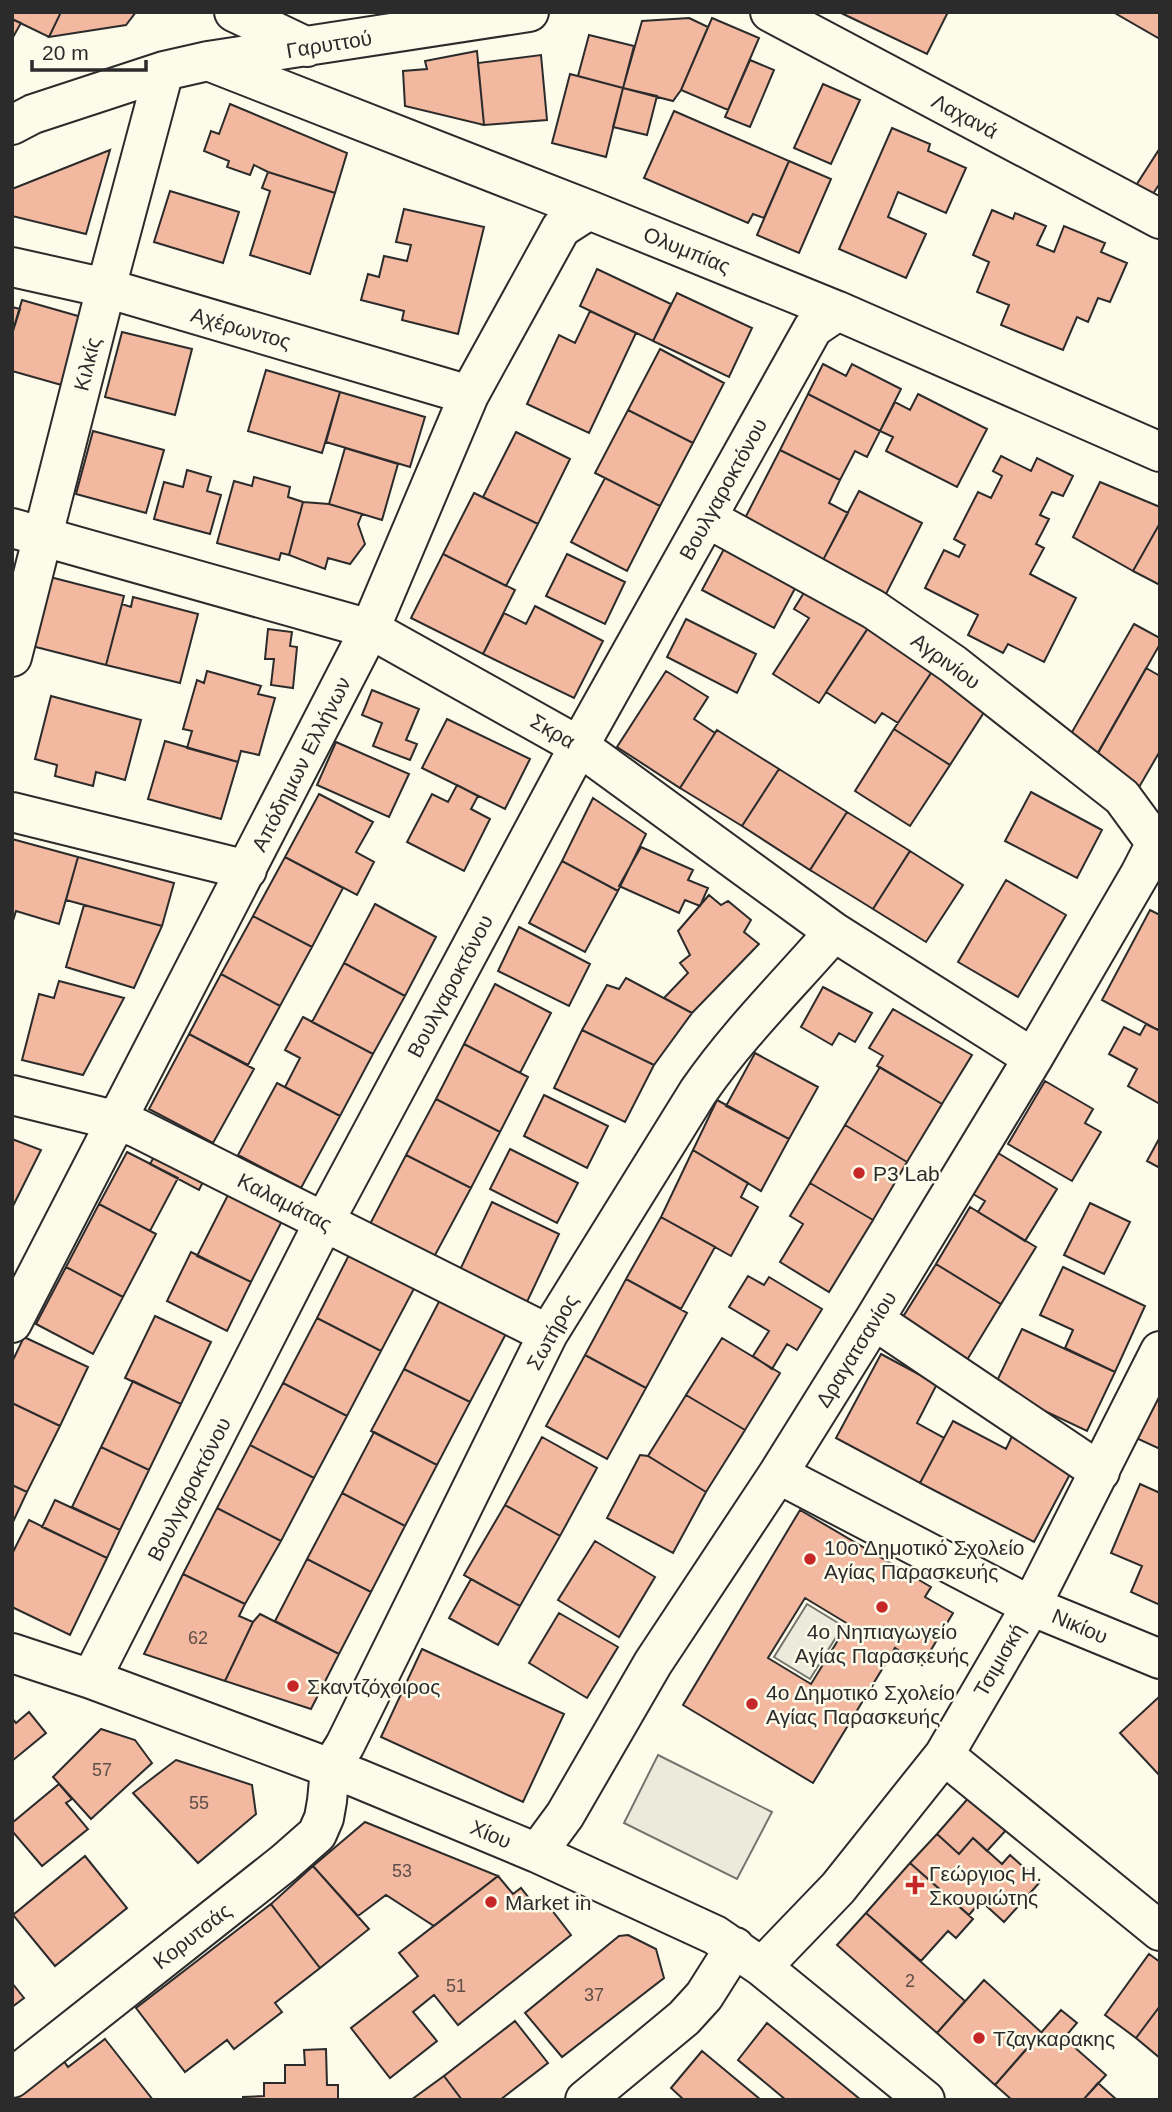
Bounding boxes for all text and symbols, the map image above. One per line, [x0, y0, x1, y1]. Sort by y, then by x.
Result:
street label: Γαρυττού [284, 26, 374, 62]
scale bar [32, 28, 145, 72]
text: 20 m [42, 41, 89, 64]
street label: Λαχανά [928, 89, 1002, 143]
street label: Ολυμπίας [640, 222, 734, 278]
street label: Αχέρωντος [188, 303, 294, 353]
street label: Κιλκίς [69, 335, 105, 393]
street label: Βουλγαροκτόνου [675, 414, 771, 564]
street label: Αγρινίου [907, 628, 985, 694]
street label: Απόδημων Ελλήνων [247, 673, 355, 855]
street label: Σκρα [527, 709, 579, 753]
street label: Βουλγαροκτόνου [403, 911, 497, 1061]
place label: P3 Lab [873, 1162, 940, 1185]
marker: P3 Lab [851, 1165, 867, 1181]
street label: Καλαμάτας [234, 1168, 336, 1236]
street label: Δραγατσανίου [811, 1287, 901, 1411]
street label: Σωτήρος [522, 1290, 582, 1374]
street label: Βουλγαροκτόνου [143, 1413, 235, 1565]
place label: 10ο Δημοτικό Σχολείο Αγίας Παρασκευής [824, 1536, 1025, 1583]
marker: 10ο Δημοτικό Σχολείο Αγίας Παρασκευής [802, 1551, 818, 1567]
marker: 4ο Νηπιαγωγείο Αγίας Παρασκευής [874, 1599, 890, 1615]
street label: Νικίου [1049, 1604, 1111, 1648]
place label: 4ο Νηπιαγωγείο Αγίας Παρασκευής [795, 1620, 969, 1667]
street label: Τσιμισκή [969, 1620, 1029, 1700]
house number: 62 [188, 1628, 208, 1648]
place label: Σκαντζόχοιρος [307, 1675, 440, 1698]
marker: Σκαντζόχοιρος [285, 1678, 301, 1694]
place label: 4ο Δημοτικό Σχολείο Αγίας Παρασκευής [766, 1681, 955, 1728]
marker: 4ο Δημοτικό Σχολείο Αγίας Παρασκευής [744, 1696, 760, 1712]
house number: 57 [92, 1760, 112, 1780]
house number: 55 [189, 1793, 209, 1813]
street label: Χίου [467, 1815, 515, 1853]
house number: 53 [392, 1861, 412, 1881]
place label: Γεώργιος Η. Σκουριώτης [929, 1862, 1042, 1909]
marker: Γεώργιος Η. Σκουριώτης [907, 1877, 923, 1893]
place label: Market in [505, 1891, 591, 1914]
marker: Market in [483, 1894, 499, 1910]
street label: Κορυτσάς [149, 1899, 235, 1973]
house number: 2 [905, 1971, 915, 1991]
house number: 51 [446, 1976, 466, 1996]
house number: 37 [584, 1985, 604, 2005]
place label: Τζαγκαρακης [993, 2027, 1115, 2050]
marker: Τζαγκαρακης [971, 2030, 987, 2046]

